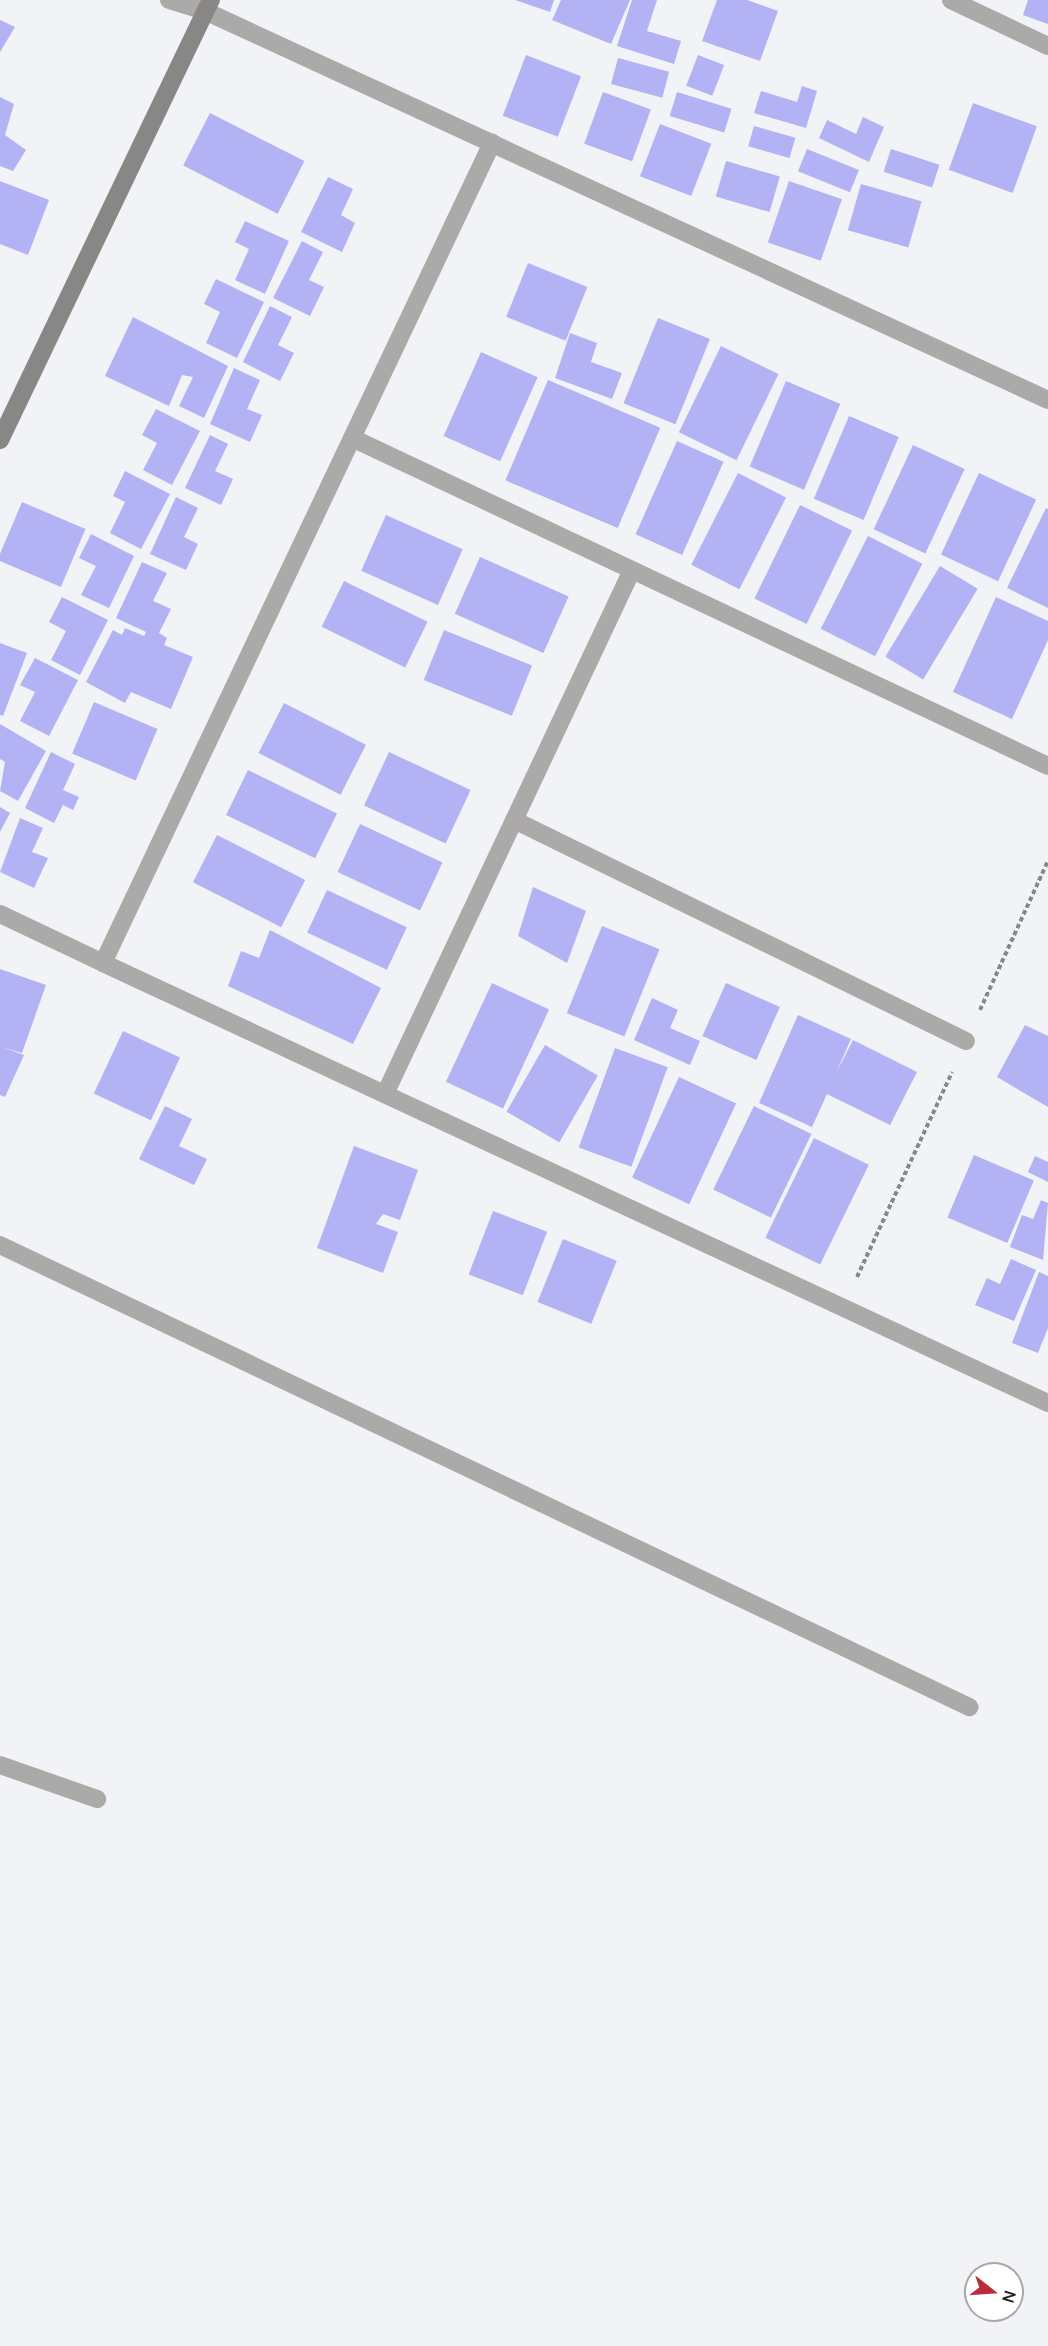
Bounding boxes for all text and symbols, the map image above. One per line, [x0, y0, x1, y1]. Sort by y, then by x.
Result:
north arrow [964, 2262, 1024, 2322]
text: N [997, 2288, 1022, 2305]

